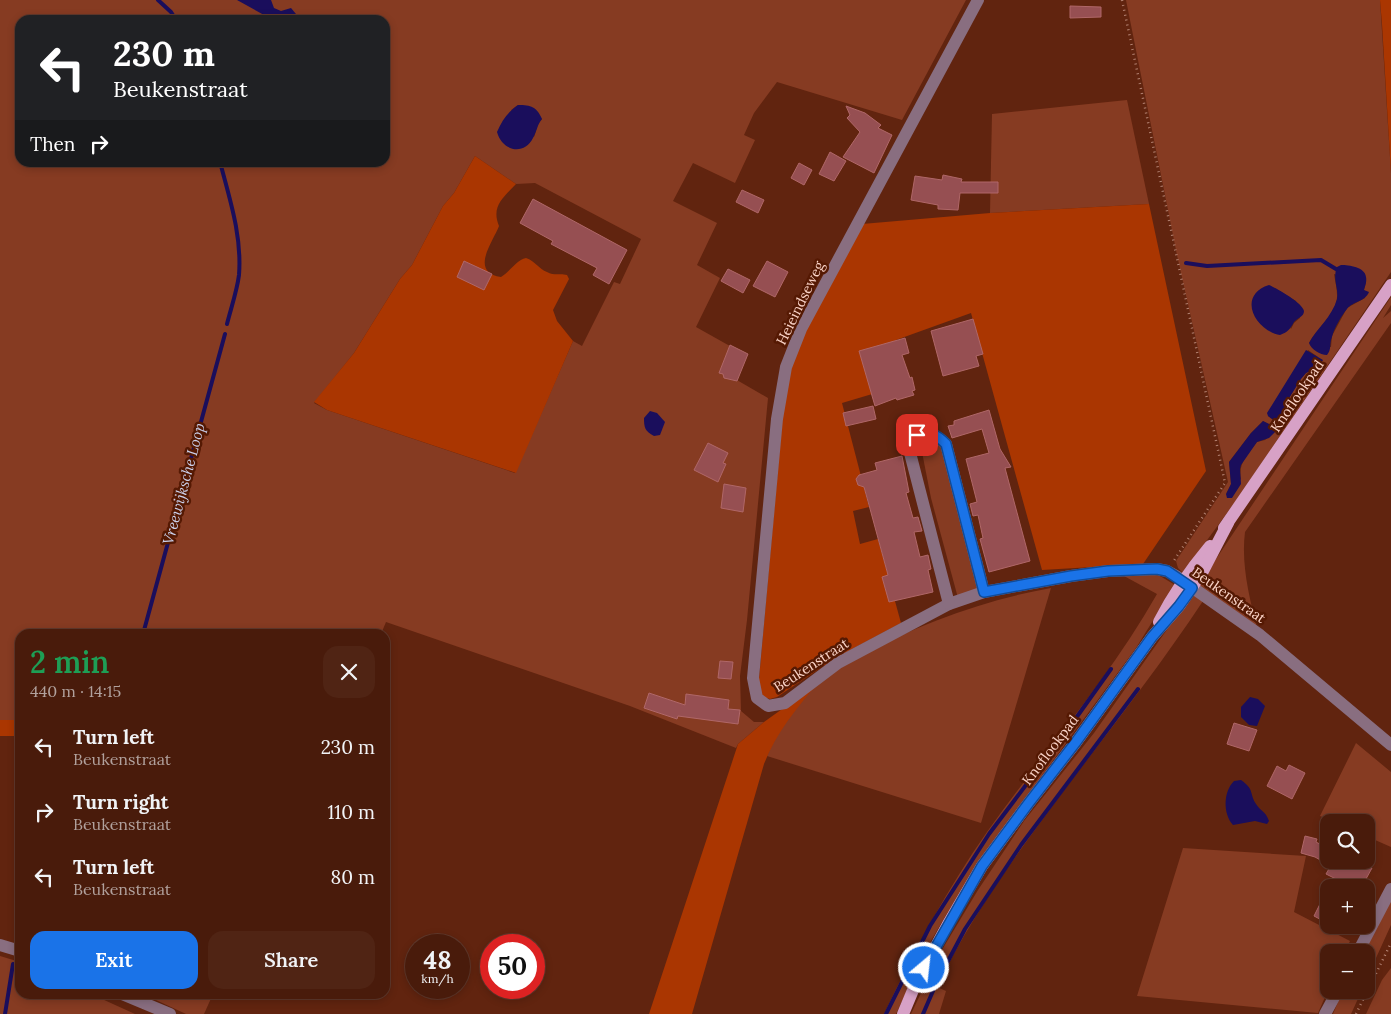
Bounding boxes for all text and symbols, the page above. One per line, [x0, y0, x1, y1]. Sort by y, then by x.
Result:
text: 230 m [113, 31, 215, 76]
icon: left [30, 35, 95, 100]
text: Beukenstraat [113, 75, 248, 103]
icon: right [85, 130, 113, 158]
text: Then [30, 132, 75, 156]
street label: Heieindseweg [772, 258, 828, 348]
street label: Knoflookpad [1266, 357, 1328, 435]
pin [896, 414, 938, 456]
water label: Vreewijksche Loop [158, 421, 209, 547]
icon: arrive [903, 421, 931, 449]
street label: Beukenstraat [1189, 563, 1270, 627]
street label: Beukenstraat [770, 634, 852, 696]
text: 2 min [30, 643, 109, 681]
button: close [323, 646, 375, 698]
text: 440 m · 14:15 [30, 681, 121, 701]
street label: Knoflookpad [1018, 711, 1082, 789]
text: Turn left [73, 725, 154, 749]
icon: left [30, 733, 58, 761]
text: 230 m [321, 735, 375, 759]
text: Beukenstraat [73, 749, 171, 769]
text: Turn right [73, 790, 169, 814]
icon: right [30, 798, 58, 826]
text: 110 m [327, 800, 375, 824]
text: Beukenstraat [73, 814, 171, 834]
map controls [1320, 814, 1375, 999]
button: search [1320, 814, 1375, 869]
text: Turn left [73, 855, 154, 879]
icon: left [30, 863, 58, 891]
text: 80 m [331, 865, 375, 889]
text: Beukenstraat [73, 879, 171, 899]
button: + [1320, 879, 1375, 934]
button: Exit [30, 931, 198, 989]
button: Share [208, 931, 375, 989]
speed limit sign: 50 [480, 934, 545, 999]
position arrow [897, 941, 949, 993]
text: 48 [424, 944, 451, 976]
button: − [1320, 944, 1375, 999]
text: km/h [421, 971, 454, 986]

